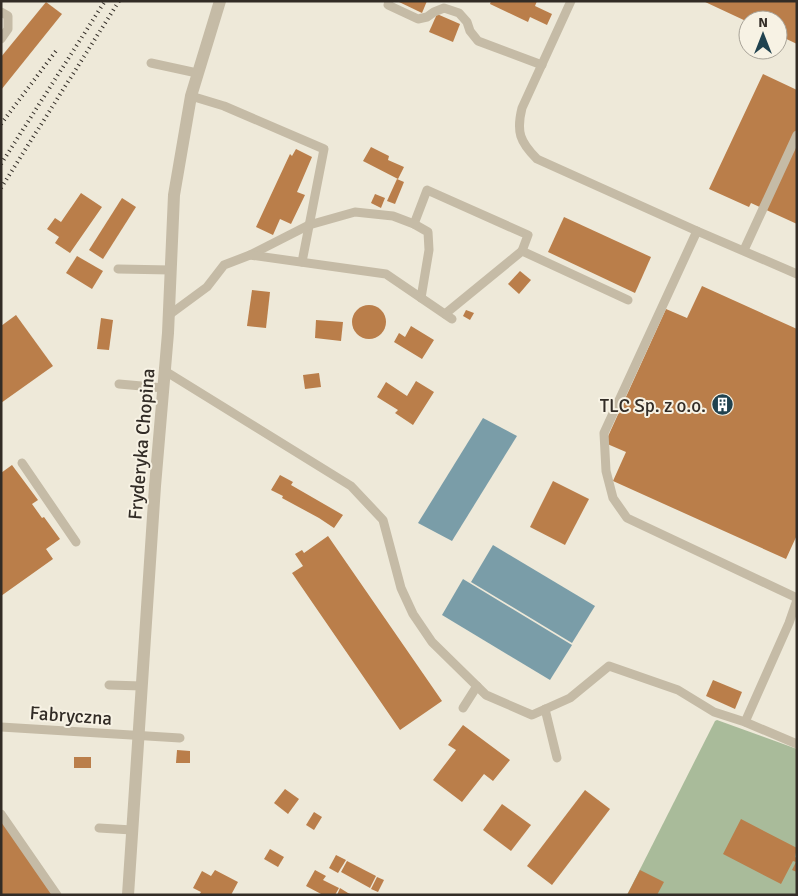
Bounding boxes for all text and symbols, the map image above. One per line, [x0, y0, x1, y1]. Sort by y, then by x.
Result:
north arrow [738, 10, 788, 60]
text: N [758, 14, 768, 31]
street label: Fryderyka Chopina [123, 367, 161, 521]
building icon: TLC Sp. z o.o. [710, 393, 734, 417]
place label: TLC Sp. z o.o. [600, 394, 706, 418]
street label: Fabryczna [29, 701, 113, 731]

